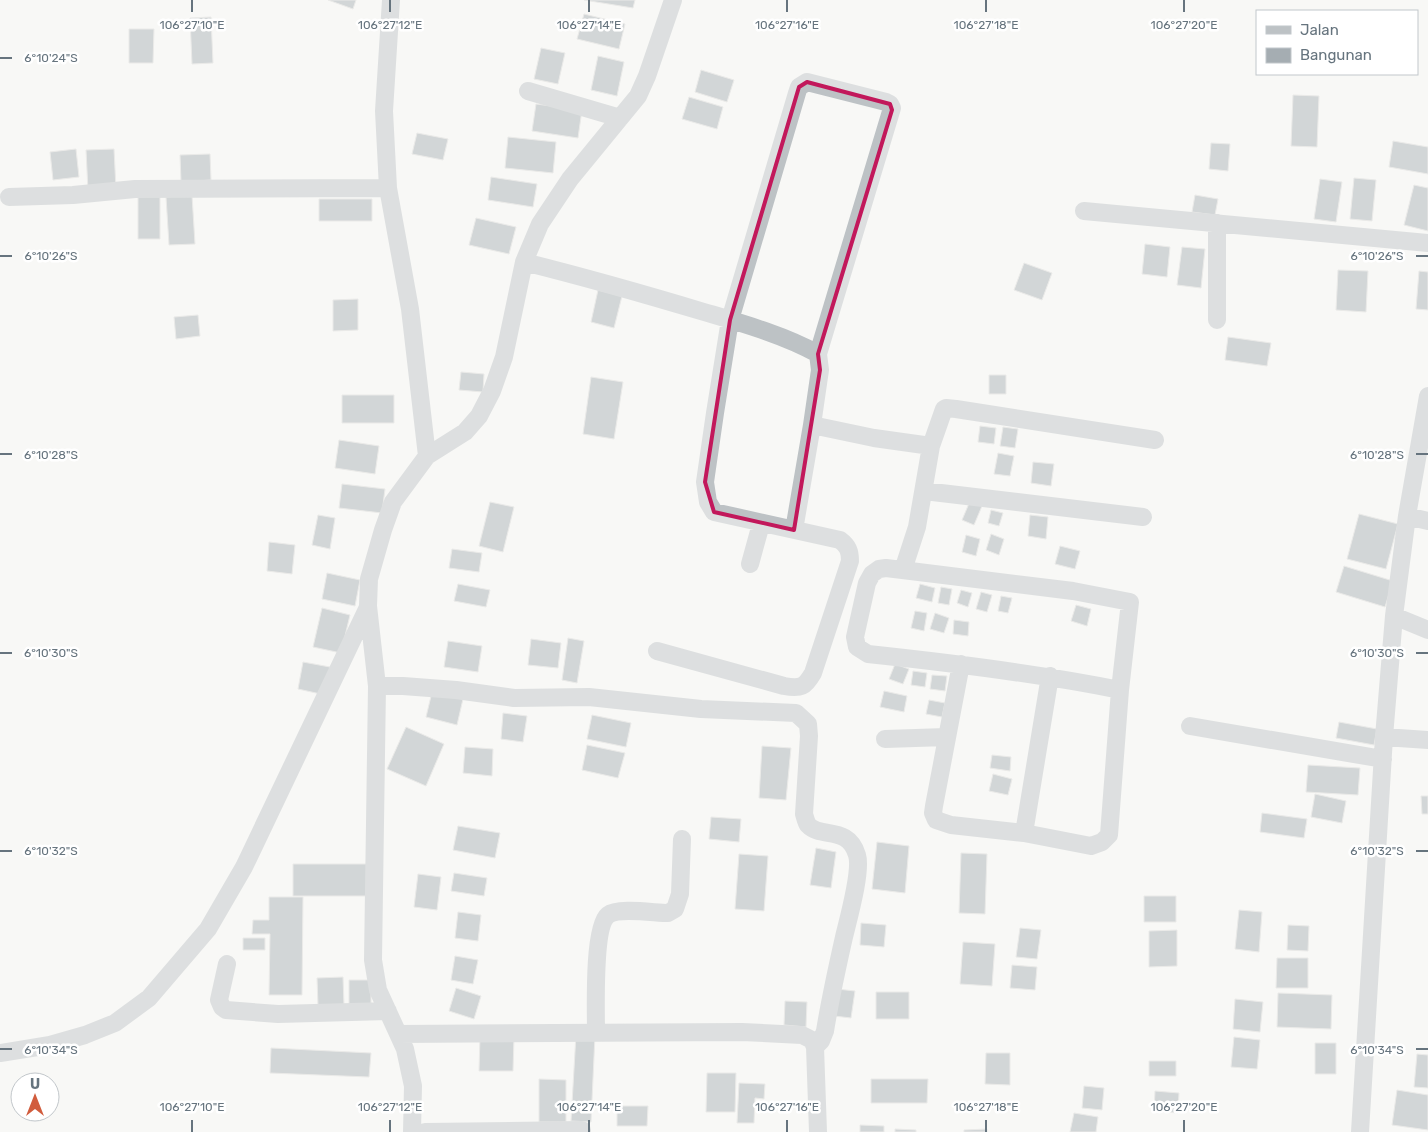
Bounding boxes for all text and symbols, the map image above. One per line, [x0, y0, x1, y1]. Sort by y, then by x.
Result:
legend [1256, 10, 1418, 75]
text: 106°27'10"E [160, 18, 224, 32]
text: 106°27'12"E [358, 18, 422, 32]
text: 106°27'14"E [557, 18, 621, 32]
text: 106°27'16"E [755, 18, 819, 32]
text: 106°27'18"E [954, 18, 1019, 32]
text: 106°27'20"E [1151, 18, 1217, 32]
text: Jalan [1300, 21, 1339, 39]
text: Bangunan [1300, 46, 1372, 64]
text: 6°10'24"S [24, 51, 78, 65]
text: 6°10'26"S [24, 249, 78, 263]
text: 6°10'26"S [1350, 249, 1404, 263]
text: 6°10'28"S [24, 448, 78, 462]
text: 6°10'28"S [1350, 448, 1404, 462]
text: 6°10'30"S [24, 646, 78, 660]
text: 6°10'30"S [1350, 646, 1404, 660]
text: 6°10'32"S [24, 844, 78, 858]
text: 6°10'32"S [1350, 844, 1404, 858]
text: 6°10'34"S [24, 1043, 78, 1057]
text: 6°10'34"S [1350, 1043, 1404, 1057]
north arrow [10, 1072, 60, 1122]
text: U [30, 1076, 40, 1093]
text: 106°27'10"E [160, 1100, 224, 1114]
text: 106°27'12"E [358, 1100, 422, 1114]
text: 106°27'14"E [557, 1100, 621, 1114]
text: 106°27'16"E [755, 1100, 819, 1114]
text: 106°27'18"E [954, 1100, 1019, 1114]
text: 106°27'20"E [1151, 1100, 1217, 1114]

